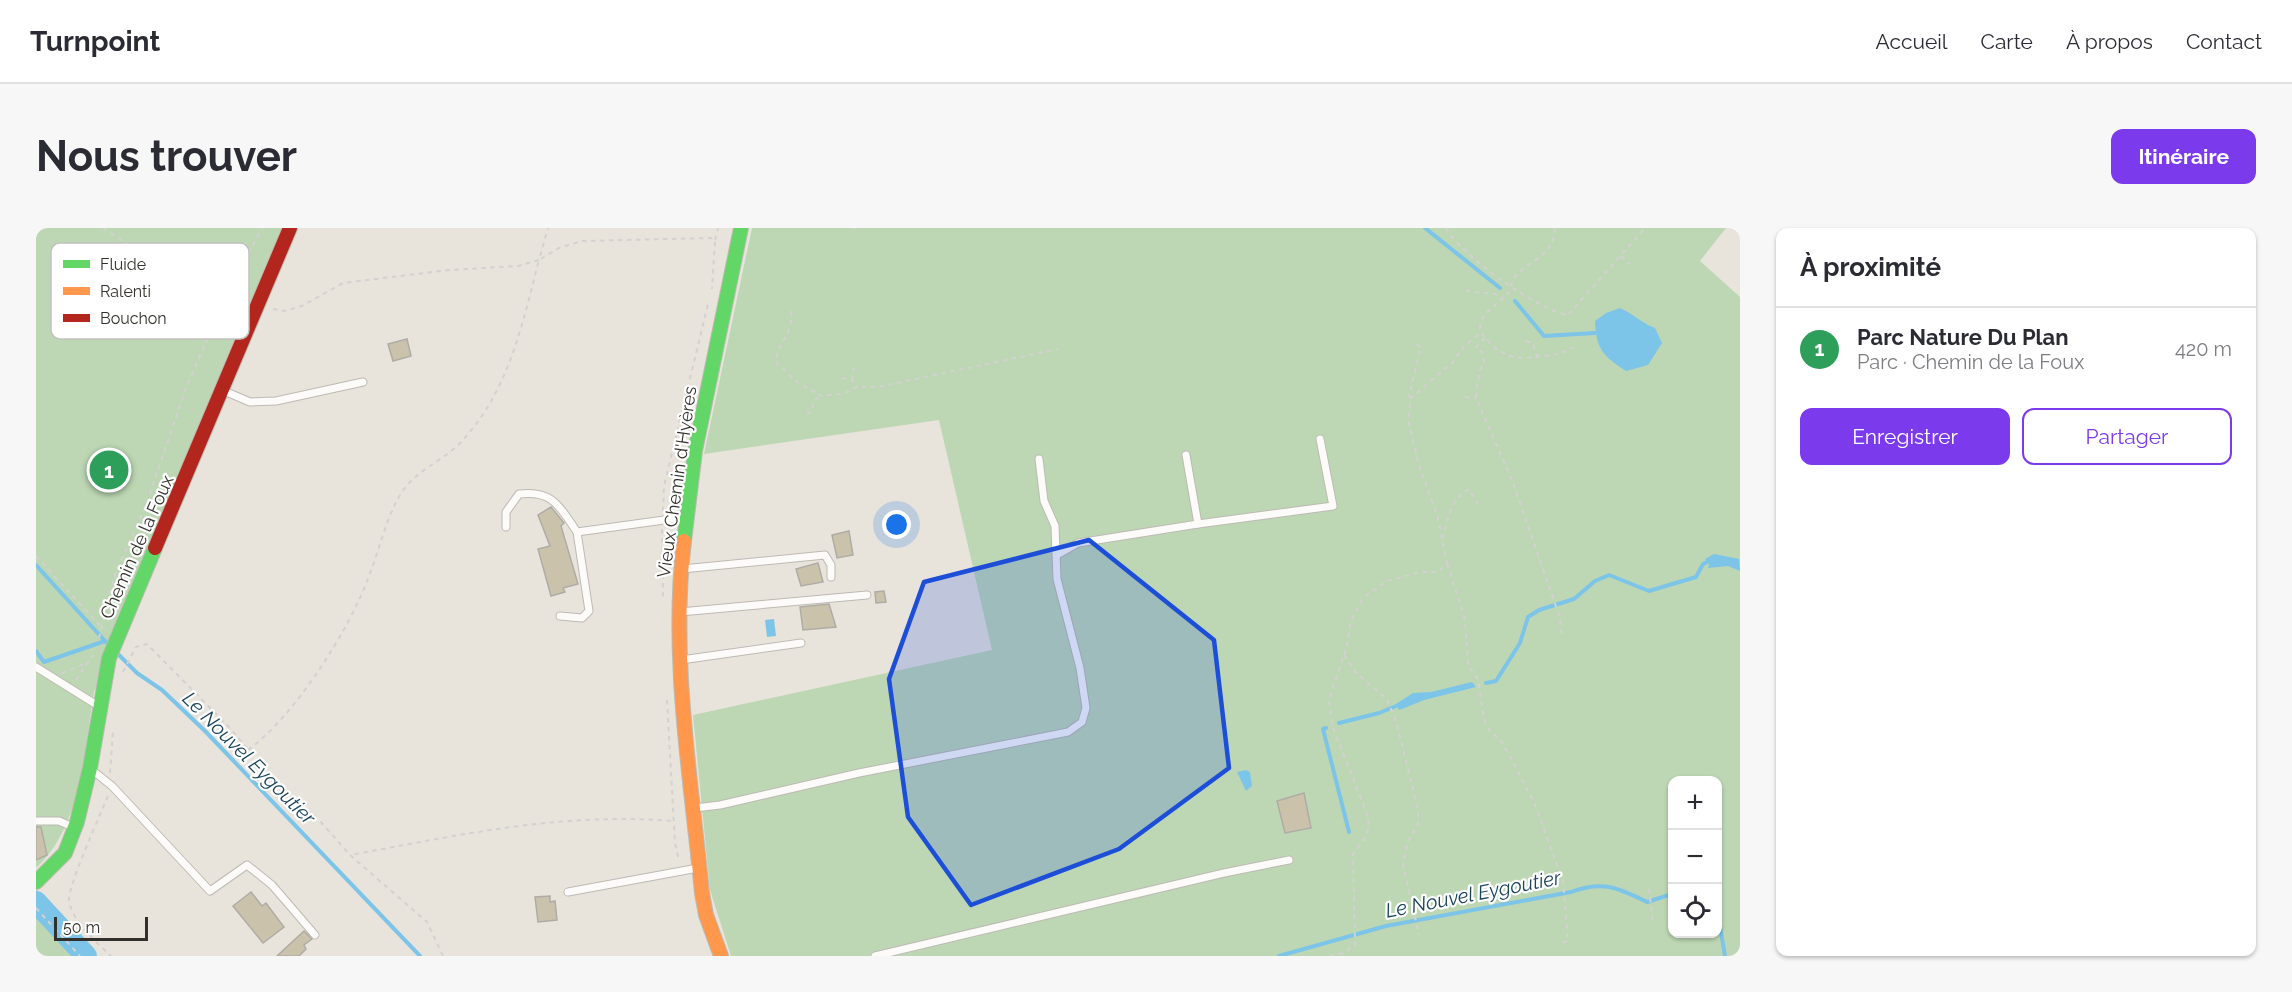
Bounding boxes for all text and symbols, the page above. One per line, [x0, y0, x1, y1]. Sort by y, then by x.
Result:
text: Turnpoint [30, 25, 160, 58]
text: Accueil [1876, 29, 1948, 54]
text: Carte [1981, 29, 2033, 54]
text: À propos [2066, 29, 2153, 54]
text: Contact [2186, 29, 2262, 54]
button: Itinéraire [2111, 129, 2256, 184]
text: Nous trouver [36, 132, 297, 181]
legend [51, 243, 249, 339]
text: À proximité [1800, 252, 1941, 282]
text: Fluide [100, 255, 146, 274]
text: Ralenti [100, 282, 151, 301]
text: Bouchon [100, 309, 167, 328]
text: Parc Nature Du Plan [1857, 324, 2069, 350]
text: 1 [1815, 337, 1824, 361]
text: 420 m [2175, 337, 2232, 361]
text: Parc · Chemin de la Foux [1857, 350, 2084, 374]
street label: Vieux Chemin d'Hyères [653, 384, 700, 579]
button: Enregistrer [1800, 408, 2010, 465]
button: Partager [2022, 408, 2232, 465]
pin: 1 [90, 448, 128, 492]
street label: Chemin de la Foux [95, 472, 178, 622]
your location [882, 510, 911, 539]
water label: Le Nouvel Eygoutier [178, 687, 321, 830]
map controls [1668, 776, 1722, 938]
button: + [1668, 776, 1722, 830]
button: − [1668, 830, 1722, 884]
water label: Le Nouvel Eygoutier [1383, 865, 1564, 923]
button: locate [1668, 884, 1722, 938]
scale bar [54, 914, 148, 942]
text: 50 m [63, 918, 100, 937]

